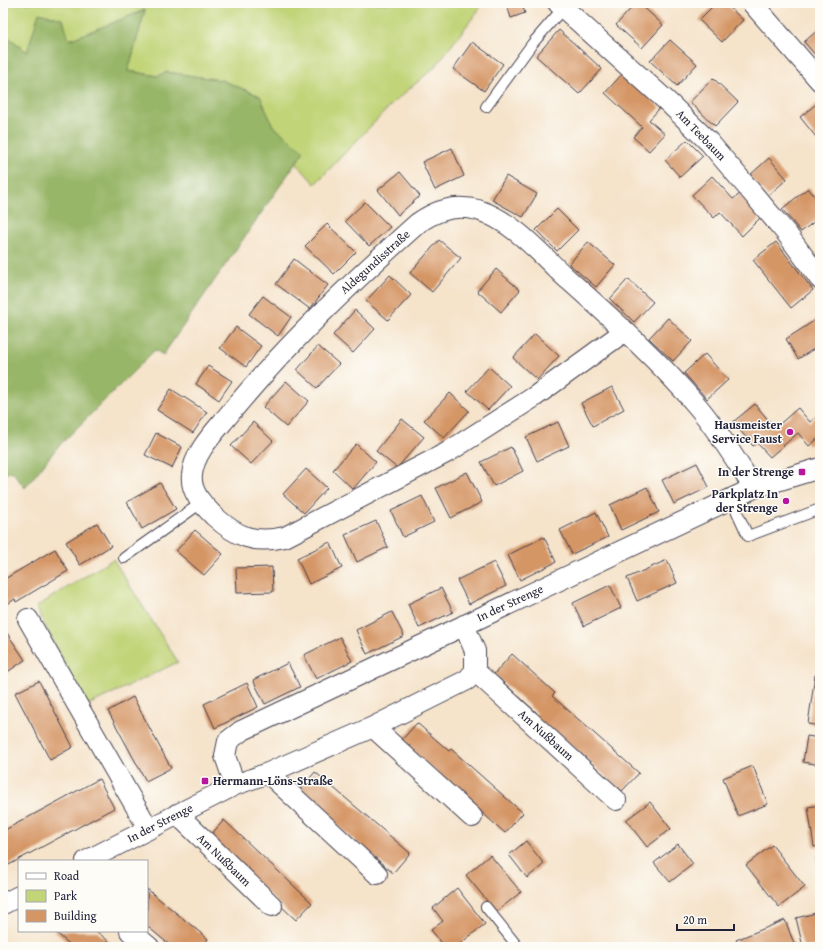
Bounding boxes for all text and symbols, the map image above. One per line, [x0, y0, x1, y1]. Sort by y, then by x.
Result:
street label: Am Teebaum [673, 105, 730, 164]
street label: Aldegundisstraße [336, 225, 414, 298]
place label: Hausmeister Service Faust [712, 416, 782, 447]
marker: Hausmeister Service Faust [785, 427, 795, 437]
place label: In der Strenge [718, 463, 794, 480]
marker: In der Strenge [797, 467, 807, 477]
place label: Parkplatz In der Strenge [712, 485, 778, 516]
marker: Parkplatz In der Strenge [781, 496, 791, 506]
street label: In der Strenge [474, 580, 546, 625]
street label: Am Nußbaum [515, 705, 578, 764]
place label: Hermann-Löns-Straße [213, 772, 333, 789]
marker: Hermann-Löns-Straße [200, 776, 210, 786]
street label: In der Strenge [124, 799, 196, 846]
street label: Am Nußbaum [194, 829, 255, 890]
legend [18, 860, 148, 932]
text: Road [54, 867, 80, 884]
text: Park [54, 887, 78, 904]
scale bar [677, 906, 734, 932]
text: Building [54, 907, 97, 924]
text: 20 m [683, 911, 707, 928]

